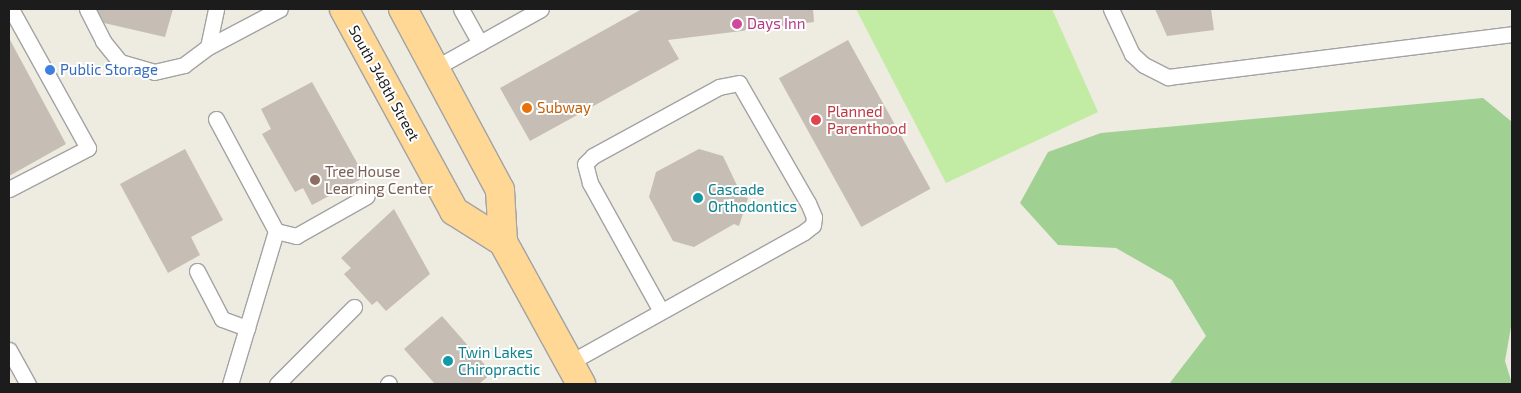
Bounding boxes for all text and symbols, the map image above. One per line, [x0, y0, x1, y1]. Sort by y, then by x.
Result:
place label: Days Inn [747, 15, 805, 33]
marker: Days Inn [731, 18, 743, 30]
street label: South 348th Street [345, 22, 423, 144]
place label: Public Storage [60, 61, 158, 79]
marker: Public Storage [44, 64, 56, 76]
place label: Subway [537, 99, 591, 117]
marker: Subway [521, 102, 533, 114]
place label: Planned Parenthood [827, 102, 907, 137]
marker: Planned Parenthood [809, 113, 823, 127]
place label: Tree House Learning Center [325, 162, 433, 197]
marker: Tree House Learning Center [309, 174, 321, 186]
place label: Cascade Orthodontics [708, 180, 797, 215]
marker: Cascade Orthodontics [692, 192, 704, 204]
place label: Twin Lakes Chiropractic [458, 343, 540, 378]
marker: Twin Lakes Chiropractic [442, 355, 454, 367]

